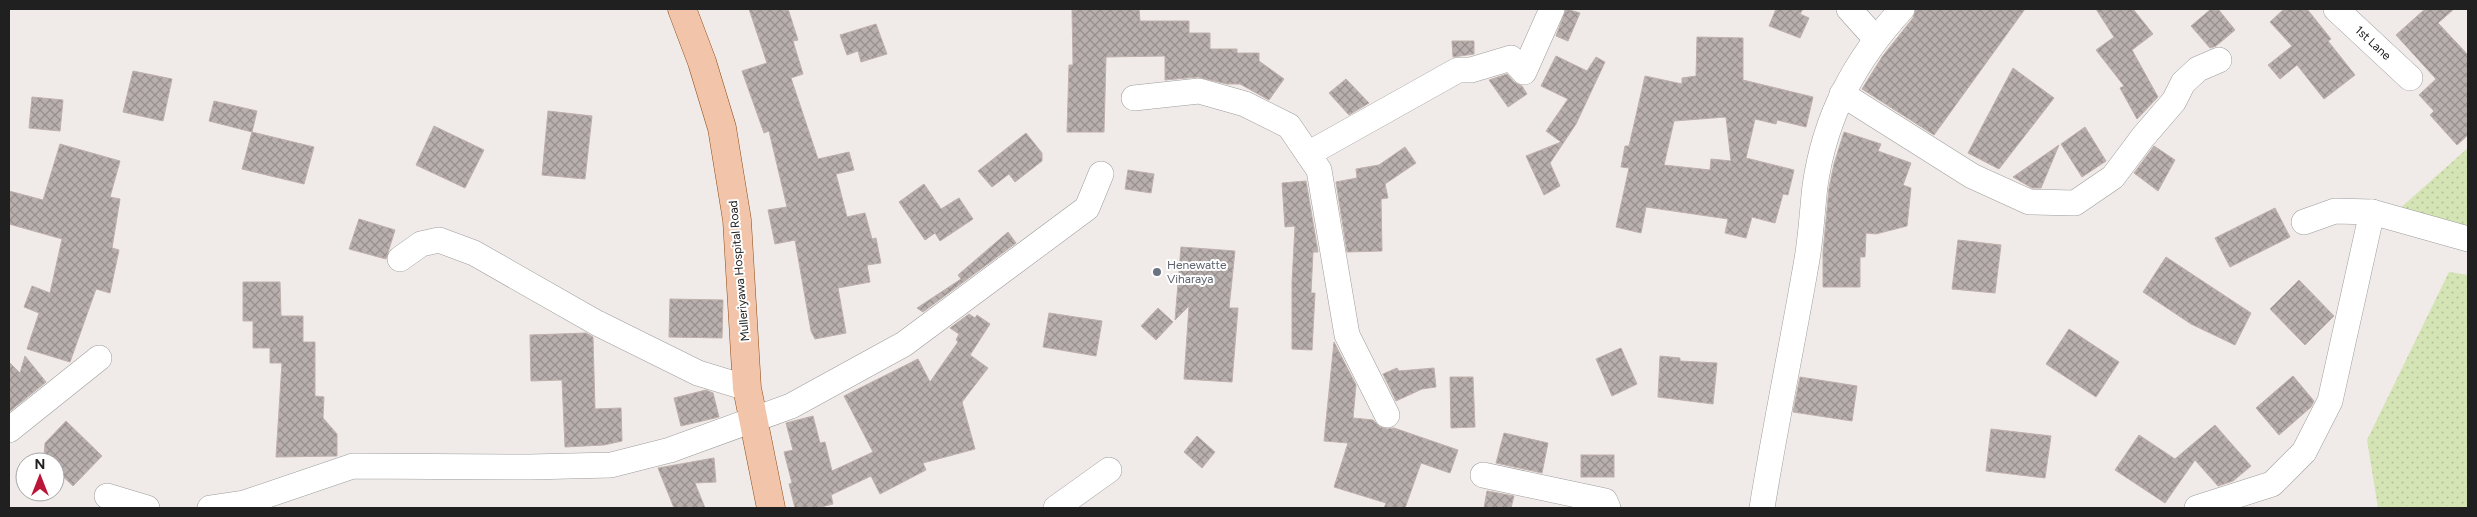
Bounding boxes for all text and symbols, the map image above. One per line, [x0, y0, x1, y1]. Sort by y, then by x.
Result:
street label: 1st Lane [2352, 23, 2394, 63]
street label: Mulleriyawa Hospital Road [726, 200, 752, 342]
place label: Henewatte Viharaya [1167, 258, 1227, 286]
marker: Henewatte Viharaya [1151, 266, 1163, 278]
north arrow [15, 452, 65, 502]
text: N [35, 456, 45, 473]

